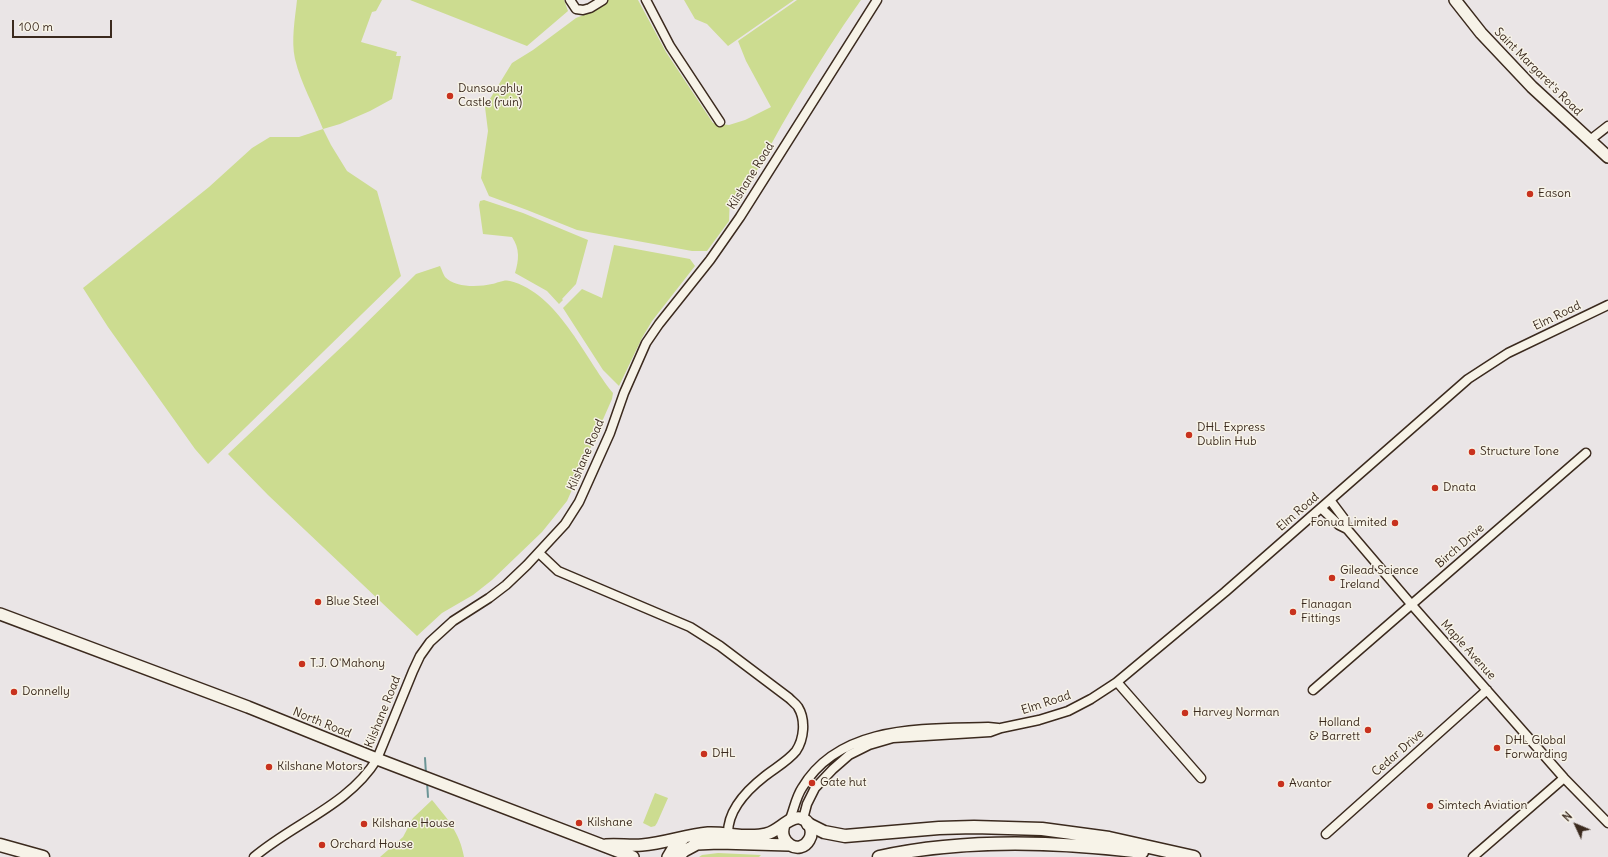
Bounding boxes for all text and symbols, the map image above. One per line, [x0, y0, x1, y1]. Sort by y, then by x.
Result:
scale bar [14, 12, 114, 38]
text: 100 m [19, 19, 53, 34]
street label: Saint Margaret's Road [1491, 25, 1585, 119]
place label: Dunsoughly Castle (ruin) [458, 82, 523, 110]
marker: Dunsoughly Castle (ruin) [445, 91, 455, 101]
street label: Kilshane Road [725, 140, 777, 212]
place label: Eason [1538, 187, 1571, 201]
marker: Eason [1525, 189, 1535, 199]
street label: Elm Road [1531, 298, 1583, 334]
street label: Kilshane Road [564, 417, 608, 493]
place label: DHL Express Dublin Hub [1197, 421, 1265, 449]
marker: DHL Express Dublin Hub [1184, 430, 1194, 440]
place label: Structure Tone [1480, 445, 1559, 459]
marker: Structure Tone [1467, 447, 1477, 457]
place label: Dnata [1443, 481, 1476, 495]
marker: Dnata [1430, 483, 1440, 493]
street label: Elm Road [1274, 490, 1322, 534]
place label: Fonua Limited [1311, 516, 1387, 530]
marker: Fonua Limited [1390, 518, 1400, 528]
street label: Birch Drive [1433, 521, 1487, 571]
place label: Gilead Science Ireland [1340, 564, 1418, 592]
marker: Gilead Science Ireland [1327, 573, 1337, 583]
place label: Blue Steel [326, 595, 379, 609]
marker: Blue Steel [313, 597, 323, 607]
place label: Flanagan Fittings [1301, 598, 1352, 626]
marker: Flanagan Fittings [1288, 607, 1298, 617]
street label: Maple Avenue [1437, 617, 1499, 683]
place label: T.J. O'Mahony [310, 657, 385, 671]
marker: T.J. O'Mahony [297, 659, 307, 669]
street label: Kilshane Road [362, 674, 404, 750]
place label: Donnelly [22, 685, 70, 699]
marker: Donnelly [9, 687, 19, 697]
street label: Elm Road [1019, 688, 1073, 718]
street label: North Road [291, 705, 353, 741]
place label: Harvey Norman [1193, 706, 1279, 720]
marker: Harvey Norman [1180, 708, 1190, 718]
place label: Holland & Barrett [1309, 716, 1360, 744]
marker: Holland & Barrett [1363, 725, 1373, 735]
street label: Cedar Drive [1369, 727, 1427, 779]
place label: DHL Global Forwarding [1505, 734, 1567, 762]
marker: DHL Global Forwarding [1492, 743, 1502, 753]
place label: DHL [712, 747, 736, 761]
marker: DHL [699, 749, 709, 759]
place label: Kilshane Motors [277, 760, 363, 774]
marker: Kilshane Motors [264, 762, 274, 772]
place label: Gate hut [820, 776, 867, 790]
place label: Avantor [1289, 777, 1332, 791]
marker: Gate hut [807, 778, 817, 788]
marker: Avantor [1276, 779, 1286, 789]
place label: Simtech Aviation [1438, 799, 1527, 813]
marker: Simtech Aviation [1425, 801, 1435, 811]
north arrow [1556, 805, 1596, 845]
text: N [1560, 809, 1575, 824]
place label: Kilshane [587, 816, 632, 830]
place label: Kilshane House [372, 817, 455, 831]
marker: Kilshane [574, 818, 584, 828]
marker: Kilshane House [359, 819, 369, 829]
place label: Orchard House [330, 838, 413, 852]
marker: Orchard House [317, 840, 327, 850]

